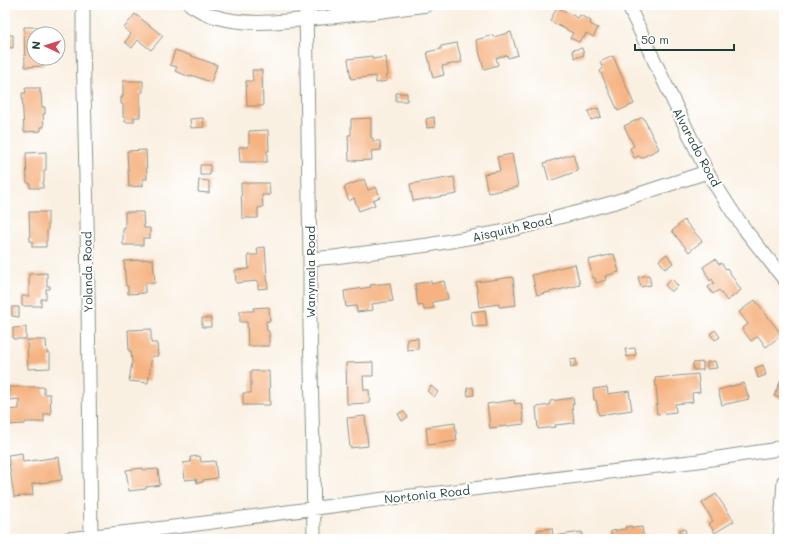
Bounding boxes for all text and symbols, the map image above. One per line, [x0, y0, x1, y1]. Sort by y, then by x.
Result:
north arrow [26, 26, 66, 66]
scale bar [635, 26, 734, 52]
text: 50 m [641, 31, 669, 47]
text: N [28, 41, 43, 50]
street label: Alvarado Road [669, 105, 725, 190]
street label: Aisquith Road [470, 211, 554, 245]
street label: Wanymala Road [302, 226, 318, 318]
street label: Yolanda Road [78, 231, 96, 313]
street label: Nortonia Road [383, 482, 471, 506]

